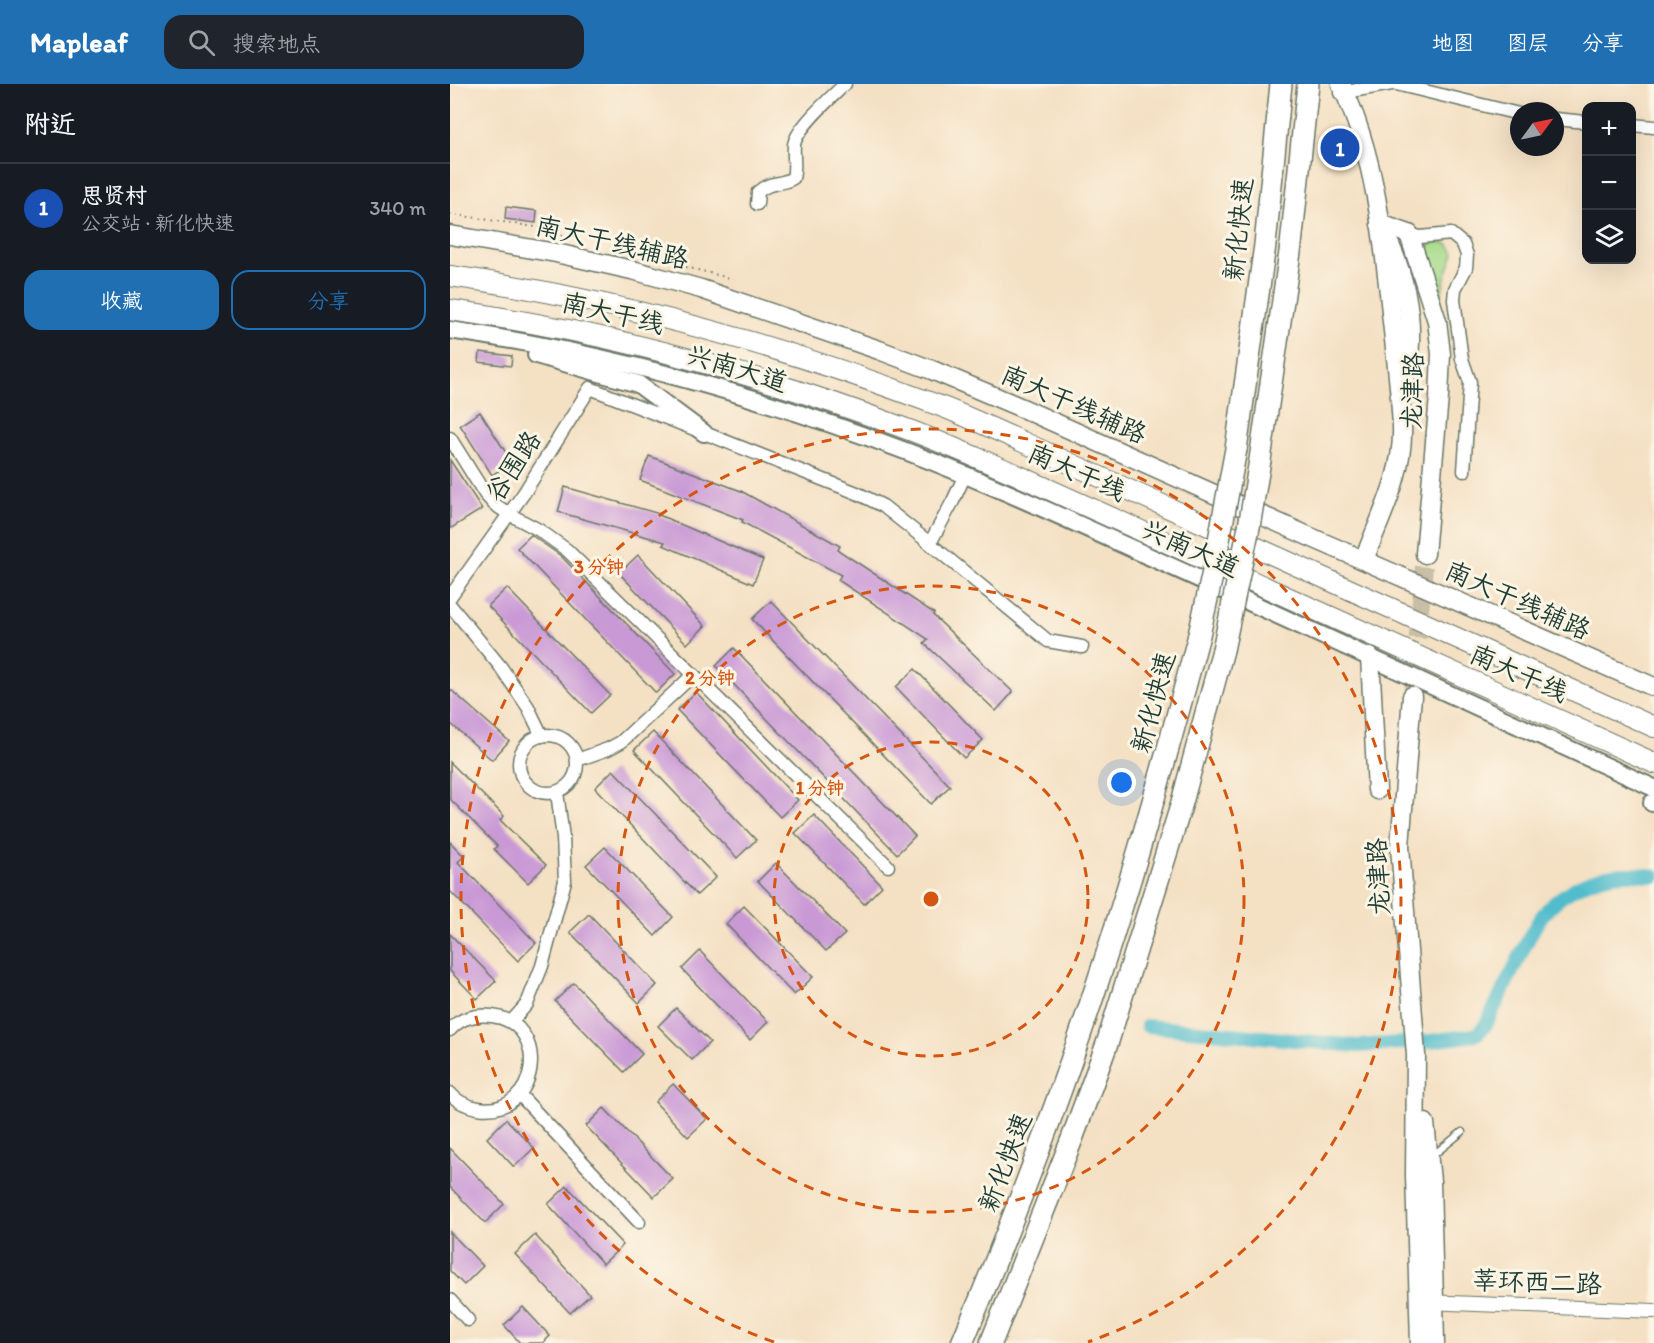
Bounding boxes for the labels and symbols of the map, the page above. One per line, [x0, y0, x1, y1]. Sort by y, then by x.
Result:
north arrow [1510, 102, 1564, 156]
pin: 1 [1320, 126, 1360, 170]
street label: 新化快速 [1217, 176, 1259, 282]
street label: 南大干线辅路 [532, 209, 692, 275]
street label: 南大干线 [559, 286, 667, 340]
street label: 兴南大道 [683, 337, 791, 399]
street label: 龙津路 [1395, 351, 1429, 431]
street label: 南大干线辅路 [996, 358, 1152, 450]
street label: 谷围路 [478, 425, 548, 507]
street label: 南大干线 [1023, 436, 1131, 508]
street label: 兴南大道 [1137, 512, 1245, 584]
street label: 南大干线辅路 [1440, 554, 1596, 646]
text: 3 分钟 [574, 556, 624, 578]
street label: 南大干线 [1465, 637, 1573, 709]
street label: 新化快速 [1124, 648, 1182, 756]
text: 2 分钟 [685, 667, 735, 689]
your location [1107, 768, 1136, 797]
text: 1 分钟 [796, 777, 844, 799]
street label: 龙津路 [1360, 837, 1396, 917]
centre of rings [921, 889, 941, 909]
street label: 新化快速 [971, 1108, 1039, 1216]
street label: 莘环西二路 [1471, 1264, 1603, 1300]

